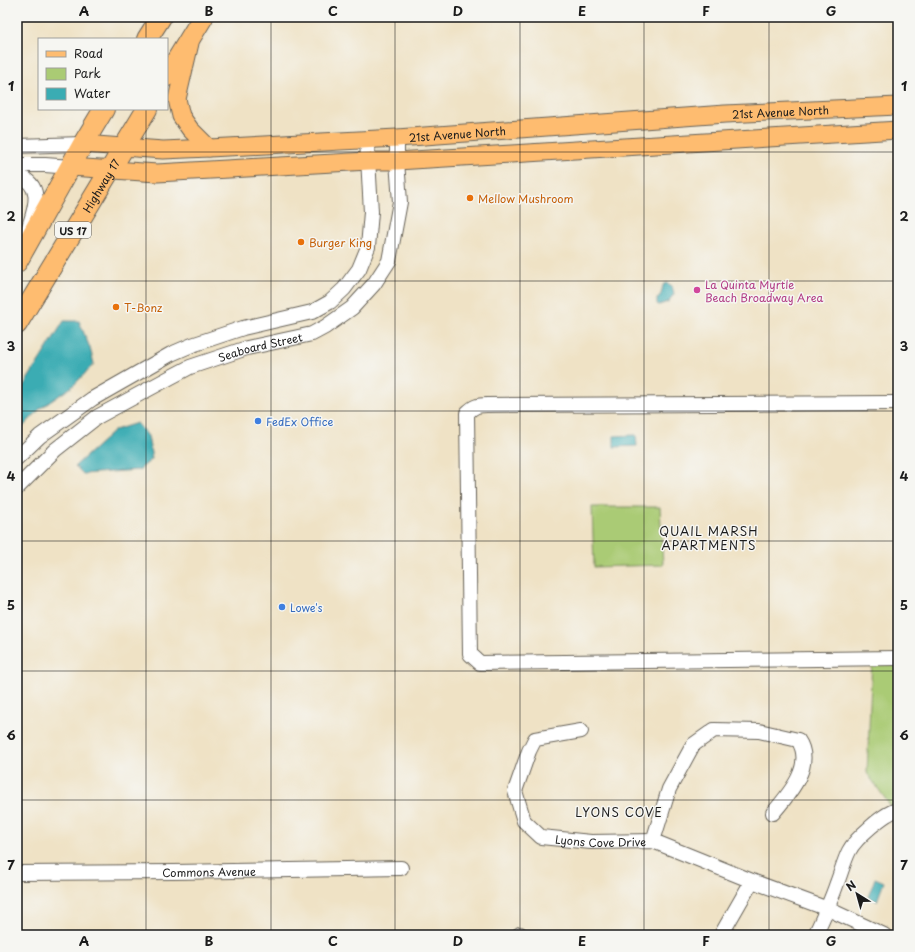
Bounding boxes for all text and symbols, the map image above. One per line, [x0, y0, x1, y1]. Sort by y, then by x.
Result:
text: A [79, 1, 89, 20]
text: B [205, 1, 214, 20]
text: C [328, 1, 338, 20]
text: D [453, 1, 463, 20]
text: E [578, 1, 586, 20]
text: F [702, 1, 710, 20]
text: G [826, 1, 836, 20]
legend [38, 38, 168, 110]
text: Road [74, 44, 103, 62]
text: Park [74, 64, 101, 82]
text: 1 [8, 76, 14, 95]
text: 1 [901, 76, 907, 95]
text: Water [74, 84, 111, 102]
street label: 21st Avenue North [732, 101, 829, 122]
street label: 21st Avenue North [408, 122, 506, 146]
street label: Highway 17 [78, 155, 124, 216]
place label: Mellow Mushroom [478, 190, 574, 207]
marker: Mellow Mushroom [465, 193, 475, 203]
text: 2 [6, 206, 16, 225]
text: 2 [899, 206, 909, 225]
road number: US 17 [55, 222, 91, 238]
place label: Burger King [309, 234, 372, 251]
marker: Burger King [296, 237, 306, 247]
place label: La Quinta Myrtle Beach Broadway Area [705, 276, 824, 306]
marker: La Quinta Myrtle Beach Broadway Area [692, 285, 702, 295]
place label: T-Bonz [124, 299, 162, 316]
marker: T-Bonz [111, 302, 121, 312]
street label: Seaboard Street [216, 328, 304, 366]
text: 3 [7, 336, 16, 355]
text: 3 [900, 336, 909, 355]
place label: FedEx Office [266, 413, 333, 430]
marker: FedEx Office [253, 416, 263, 426]
text: 4 [7, 466, 16, 485]
text: 4 [900, 466, 909, 485]
district label: QUAIL MARSH APARTMENTS [659, 522, 759, 554]
text: 5 [7, 595, 15, 614]
text: 5 [900, 595, 908, 614]
place label: Lowe's [290, 599, 323, 616]
marker: Lowe's [277, 602, 287, 612]
text: 6 [6, 725, 16, 744]
text: 6 [899, 725, 909, 744]
district label: LYONS COVE [575, 803, 663, 821]
street label: Lyons Cove Drive [555, 830, 646, 851]
text: 7 [7, 855, 15, 874]
text: 7 [900, 855, 908, 874]
street label: Commons Avenue [162, 862, 256, 881]
north arrow [837, 874, 877, 914]
text: N [842, 876, 860, 895]
text: A [79, 931, 89, 950]
text: B [205, 931, 214, 950]
text: C [328, 931, 338, 950]
text: D [453, 931, 463, 950]
text: E [578, 931, 586, 950]
text: F [702, 931, 710, 950]
text: G [826, 931, 836, 950]

